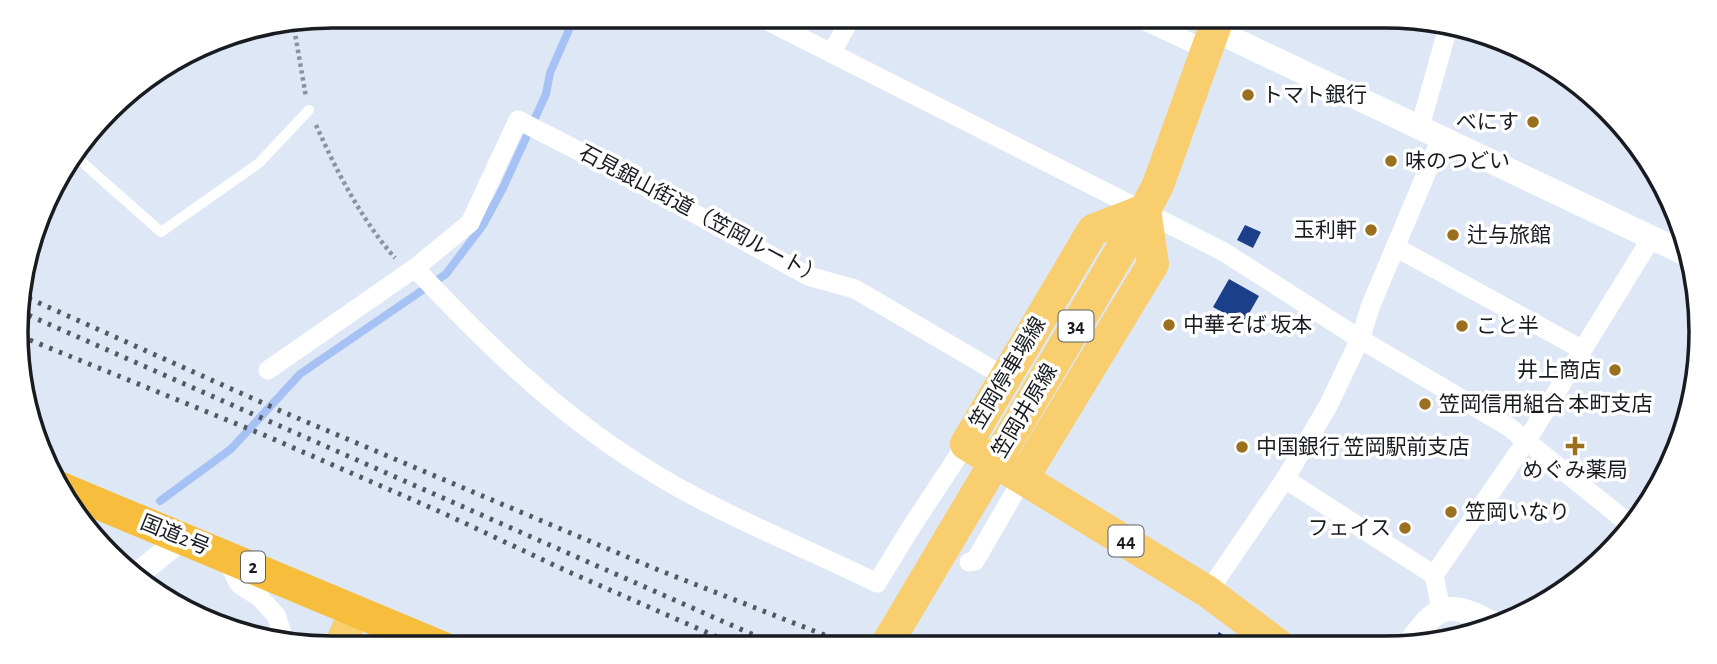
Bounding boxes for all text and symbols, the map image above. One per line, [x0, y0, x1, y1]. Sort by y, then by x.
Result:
place label: トマト銀行 [1262, 84, 1367, 106]
marker: トマト銀行 [1240, 87, 1256, 103]
place label: べにす [1456, 112, 1519, 133]
marker: べにす [1525, 114, 1541, 130]
street label: 石見銀山街道（笠岡ルート） [576, 141, 827, 288]
place label: 味のつどい [1405, 150, 1510, 172]
marker: 味のつどい [1383, 153, 1399, 169]
place label: 玉利軒 [1294, 219, 1357, 241]
marker: 玉利軒 [1363, 222, 1379, 238]
place label: 辻与旅館 [1467, 224, 1551, 246]
marker: 辻与旅館 [1445, 227, 1461, 243]
road number: 34 [1058, 310, 1094, 342]
street label: 笠岡停車場線 [966, 313, 1049, 432]
place label: 中華そば 坂本 [1183, 314, 1312, 336]
place label: こと半 [1476, 315, 1539, 337]
marker: 中華そば 坂本 [1161, 317, 1177, 333]
marker: こと半 [1454, 318, 1470, 334]
place label: 井上商店 [1517, 359, 1601, 381]
street label: 笠岡井原線 [988, 360, 1061, 461]
marker: 井上商店 [1607, 362, 1623, 378]
place label: 笠岡信用組合 本町支店 [1439, 393, 1652, 415]
marker: 笠岡信用組合 本町支店 [1417, 396, 1433, 412]
place label: 中国銀行 笠岡駅前支店 [1256, 436, 1469, 458]
marker: めぐみ薬局 [1567, 438, 1583, 454]
marker: 中国銀行 笠岡駅前支店 [1234, 439, 1250, 455]
place label: めぐみ薬局 [1522, 459, 1628, 481]
place label: 笠岡いなり [1465, 501, 1570, 523]
marker: 笠岡いなり [1443, 504, 1459, 520]
street label: 国道2号 [137, 511, 213, 558]
place label: フェイス [1308, 518, 1391, 539]
marker: フェイス [1397, 520, 1413, 536]
road number: 44 [1108, 526, 1144, 556]
road number: 2 [241, 552, 265, 582]

